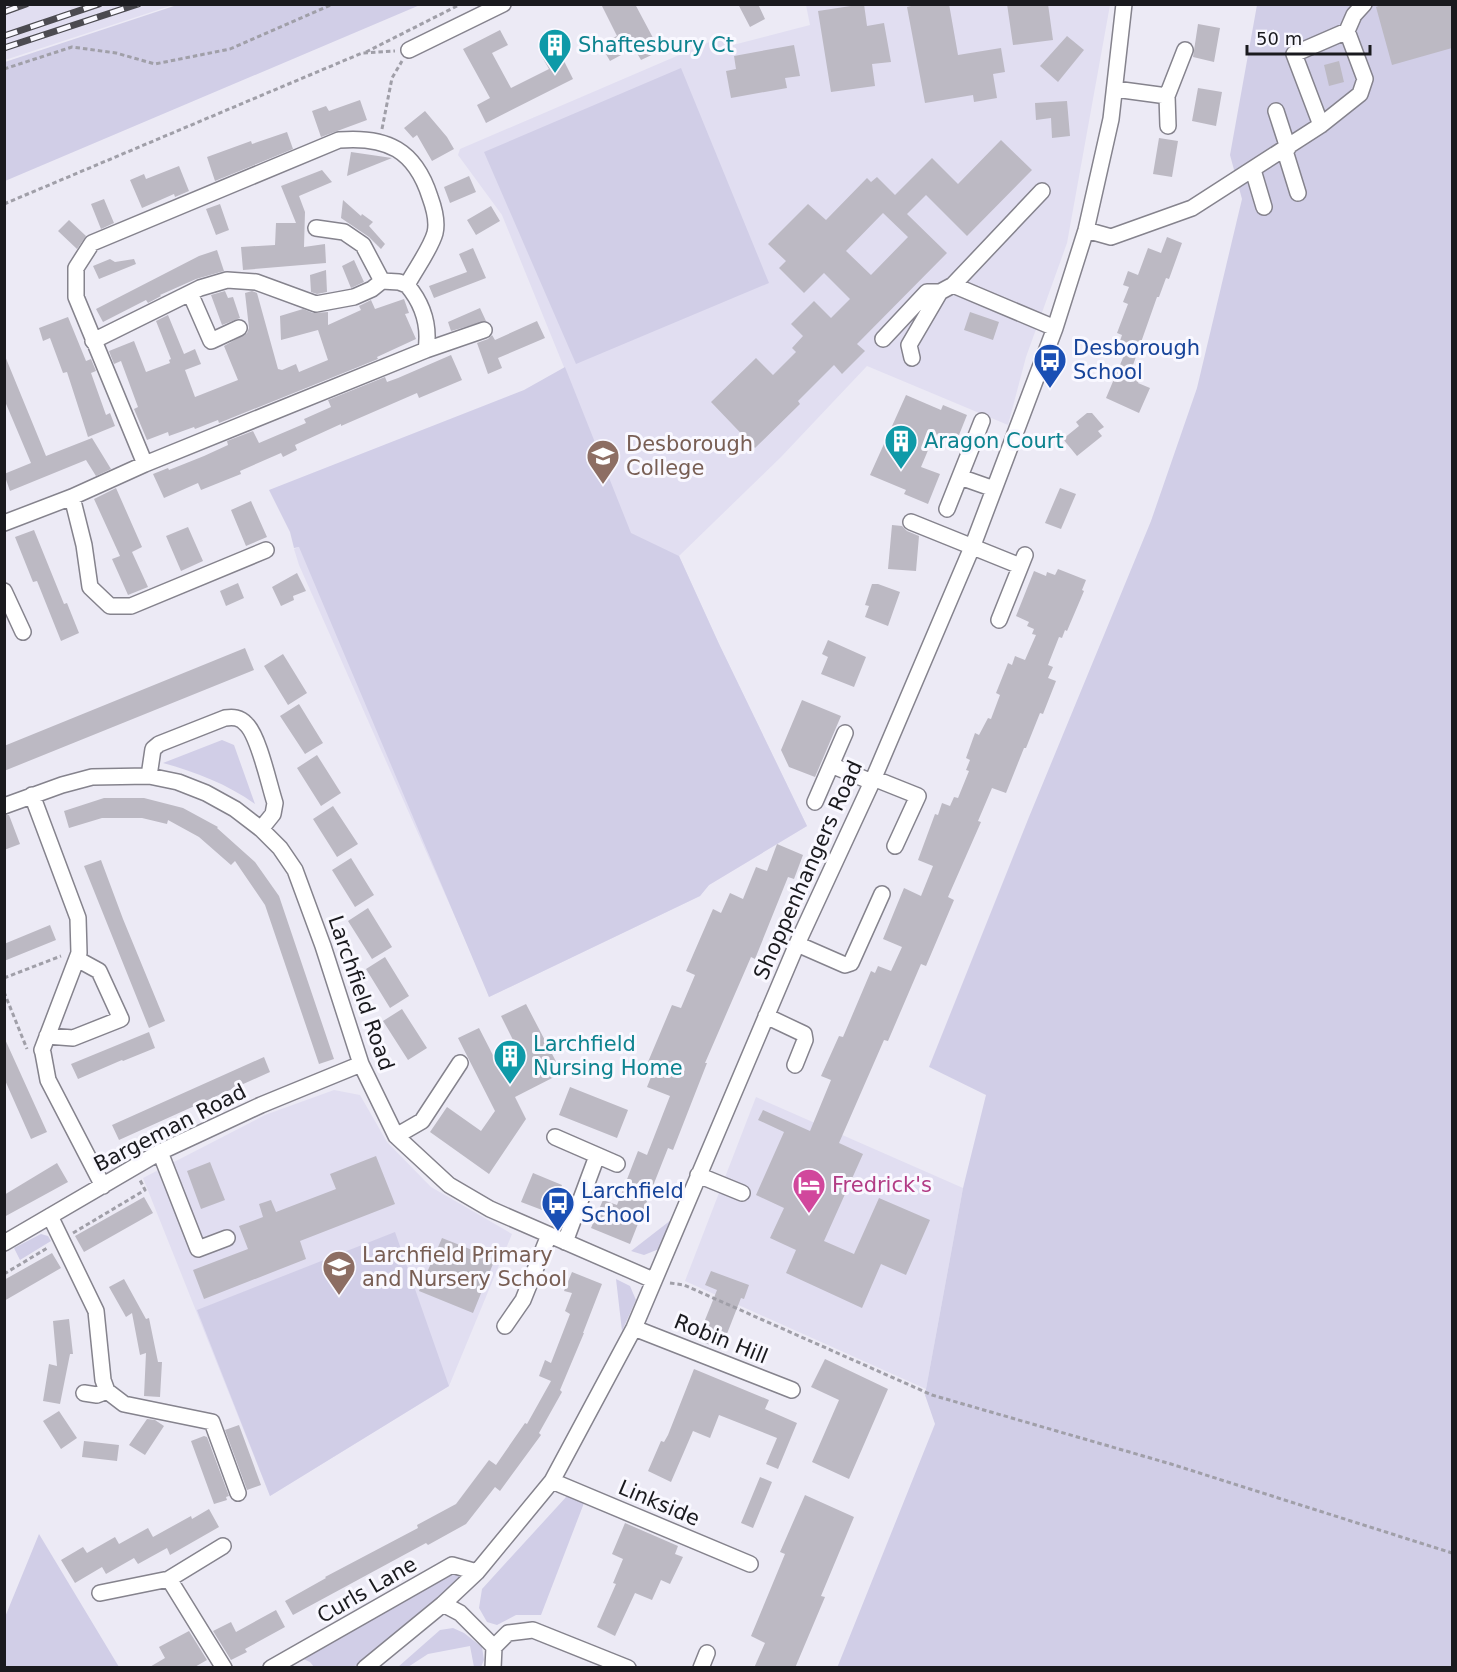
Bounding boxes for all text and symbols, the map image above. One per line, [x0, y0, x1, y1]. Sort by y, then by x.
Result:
scale bar [1247, 18, 1370, 56]
building icon: Shaftesbury Ct [537, 27, 573, 74]
text: 50 m [1256, 28, 1302, 49]
place label: Shaftesbury Ct [578, 33, 734, 57]
place label: Desborough School [1073, 336, 1200, 384]
bus stop icon: Desborough School [1032, 342, 1068, 389]
building icon: Aragon Court [883, 423, 919, 470]
place label: Aragon Court [924, 429, 1064, 453]
place label: Desborough College [626, 432, 753, 480]
school or university icon: Desborough College [585, 438, 621, 485]
street label: Shoppenhangers Road [749, 757, 867, 983]
street label: Larchfield Road [323, 912, 399, 1074]
place label: Larchfield Nursing Home [533, 1032, 683, 1080]
building icon: Larchfield Nursing Home [492, 1038, 528, 1085]
street label: Bargeman Road [90, 1079, 250, 1177]
hotel icon: Fredrick's [791, 1167, 827, 1214]
place label: Fredrick's [832, 1173, 932, 1197]
place label: Larchfield School [581, 1179, 684, 1227]
bus stop icon: Larchfield School [540, 1185, 576, 1232]
place label: Larchfield Primary and Nursery School [362, 1243, 567, 1291]
school or university icon: Larchfield Primary and Nursery School [321, 1249, 357, 1296]
street label: Robin Hill [671, 1309, 771, 1369]
street label: Linkside [615, 1475, 703, 1531]
street label: Curls Lane [313, 1552, 421, 1628]

